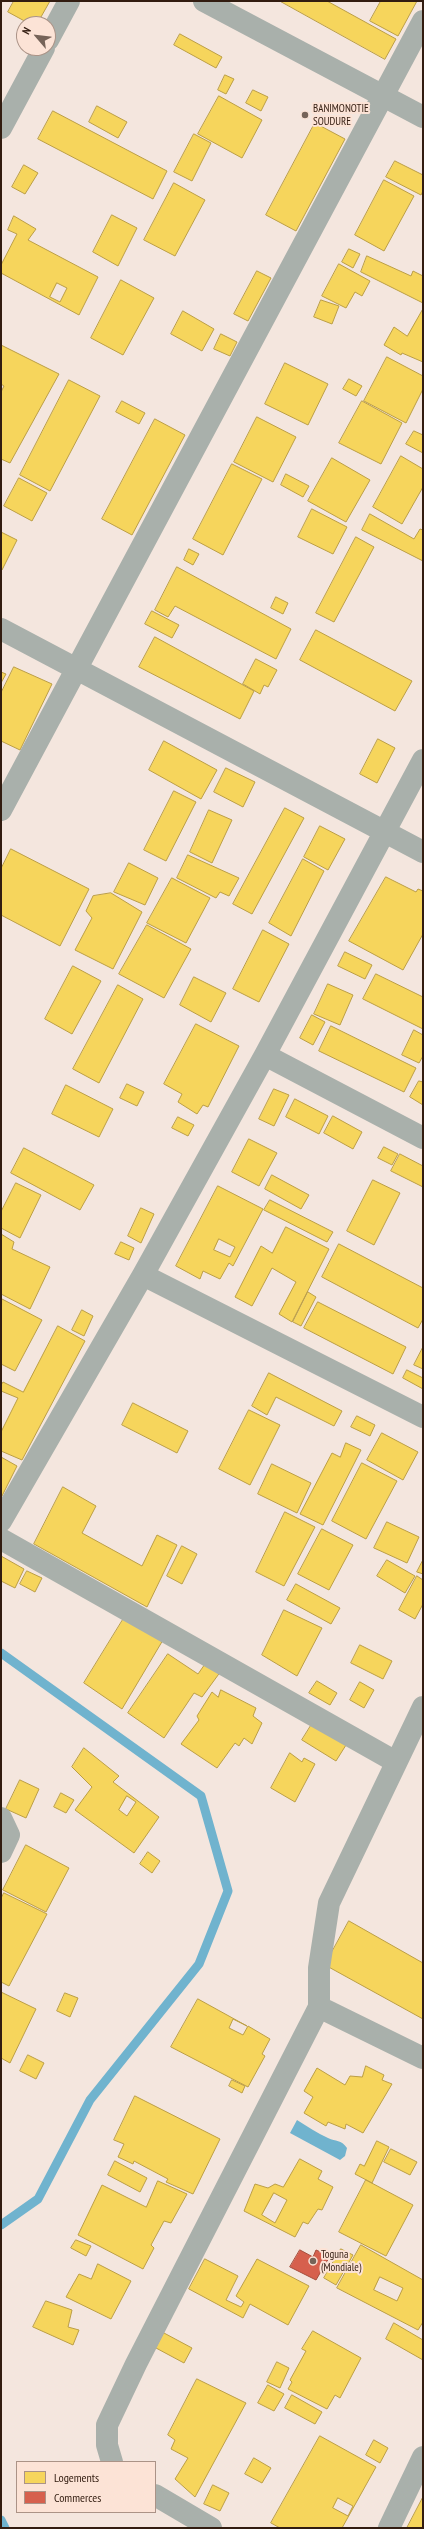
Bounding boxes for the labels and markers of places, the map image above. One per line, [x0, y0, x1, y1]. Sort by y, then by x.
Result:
place label: BANIMONOTIE SOUDURE [313, 102, 369, 128]
marker: BANIMONOTIE SOUDURE [300, 110, 310, 120]
place label: Toguna (Mondiale) [321, 2248, 361, 2274]
marker: Toguna (Mondiale) [308, 2256, 318, 2266]

